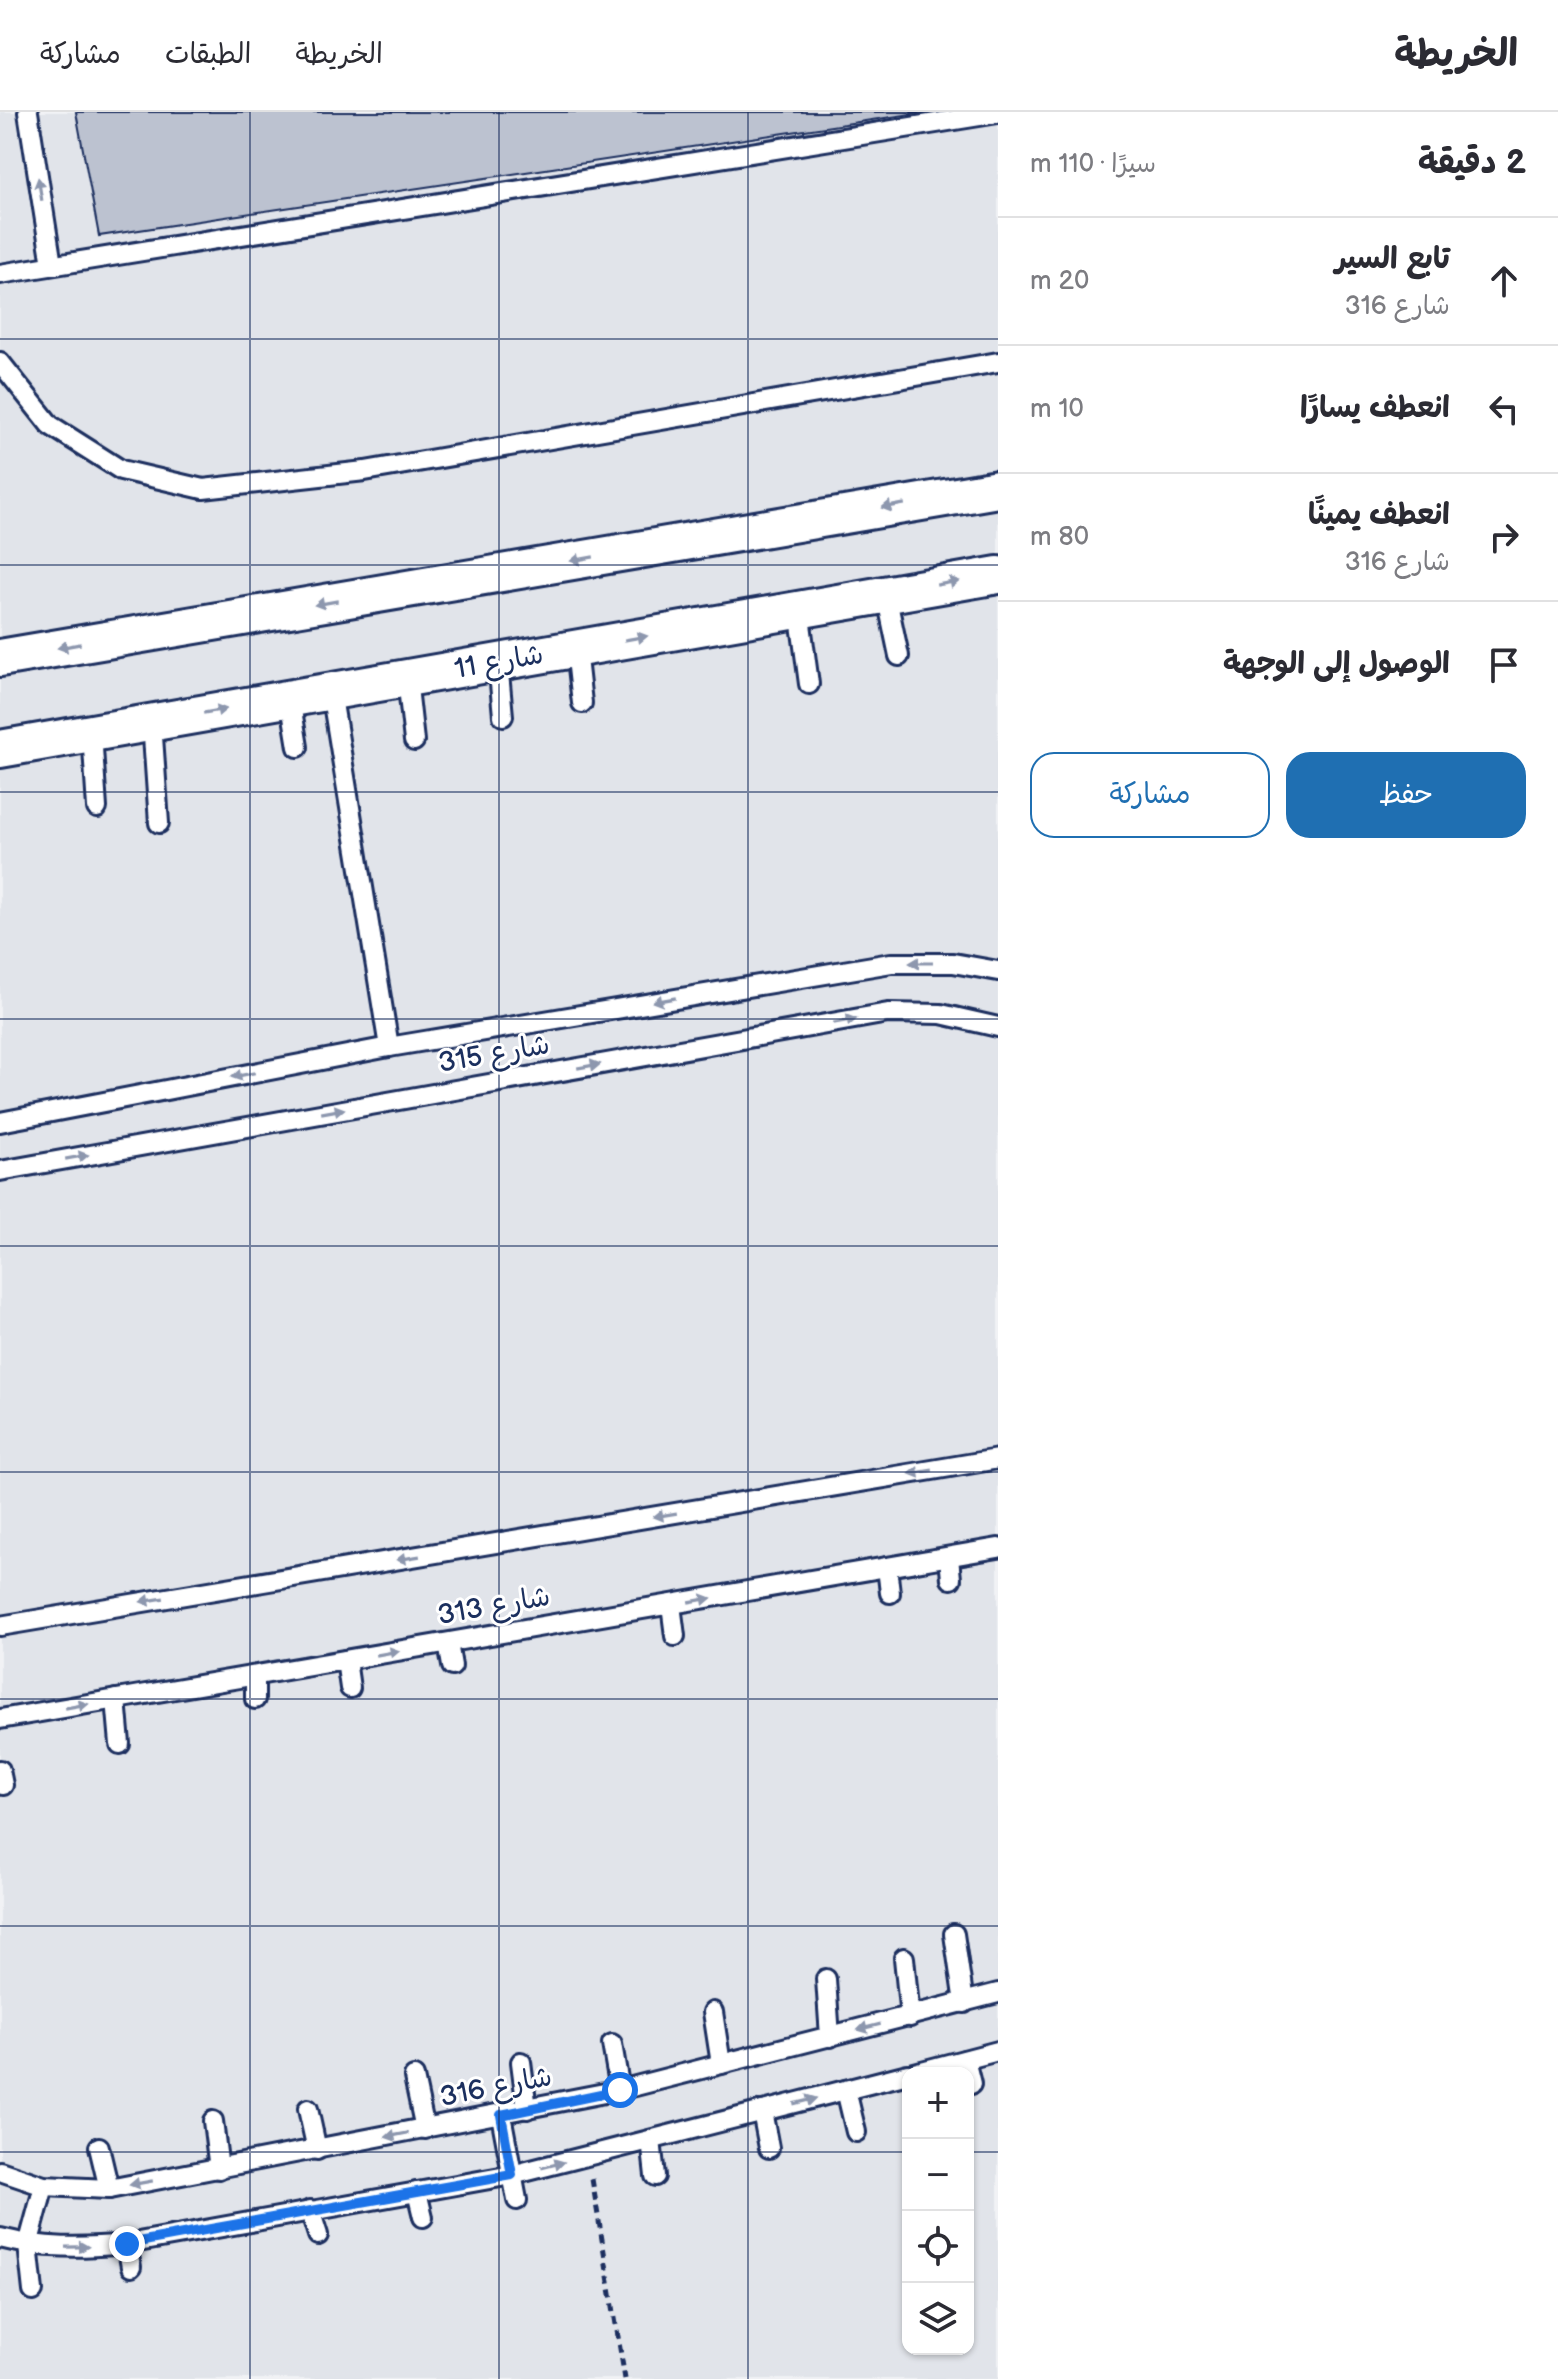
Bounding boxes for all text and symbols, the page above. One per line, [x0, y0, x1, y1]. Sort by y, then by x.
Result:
text: الخريطة [1394, 32, 1518, 77]
text: مشاركة [40, 38, 121, 71]
text: الطبقات [165, 38, 251, 71]
text: الخريطة [295, 38, 383, 71]
text: 2 دقيقة [1418, 142, 1526, 183]
text: سيرًا · 110 m [1030, 149, 1156, 180]
one-way arrow [33, 176, 46, 201]
text: تابع السير [1335, 241, 1450, 277]
icon: ahead [1482, 259, 1526, 303]
text: 20 m [1030, 266, 1089, 297]
text: شارع 316 [1345, 291, 1450, 322]
icon: left [1482, 387, 1526, 431]
text: انعطف يسارًا [1300, 390, 1450, 426]
text: 10 m [1030, 394, 1084, 425]
text: انعطف يمينًا [1308, 497, 1450, 533]
one-way arrow [881, 501, 906, 513]
icon: right [1482, 515, 1526, 559]
text: 80 m [1030, 522, 1089, 553]
text: شارع 316 [1345, 547, 1450, 578]
one-way arrow [569, 554, 594, 566]
one-way arrow [935, 577, 960, 589]
one-way arrow [313, 597, 338, 609]
one-way arrow [624, 631, 649, 643]
street label: شارع 11 [452, 638, 546, 688]
one-way arrow [56, 640, 81, 653]
icon: arrive [1482, 643, 1526, 687]
text: الوصول إلى الوجهة [1223, 646, 1450, 682]
one-way arrow [203, 705, 228, 717]
button: مشاركة [1030, 752, 1270, 838]
button: حفظ [1286, 752, 1526, 838]
one-way arrow [908, 957, 933, 969]
one-way arrow [651, 994, 676, 1007]
one-way arrow [833, 1014, 858, 1026]
street label: شارع 315 [436, 1028, 552, 1082]
one-way arrow [577, 1059, 602, 1071]
one-way arrow [230, 1070, 255, 1082]
one-way arrow [321, 1105, 346, 1117]
one-way arrow [65, 1150, 90, 1162]
one-way arrow [908, 1466, 933, 1479]
one-way arrow [652, 1509, 677, 1521]
one-way arrow [395, 1552, 420, 1564]
street label: شارع 313 [435, 1580, 553, 1634]
one-way arrow [688, 1593, 713, 1605]
one-way arrow [139, 1595, 164, 1607]
one-way arrow [376, 1646, 401, 1658]
one-way arrow [65, 1699, 90, 1712]
one-way arrow [856, 2022, 881, 2034]
street label: شارع 316 [437, 2060, 555, 2116]
map controls [902, 2067, 974, 2355]
button: + [902, 2067, 974, 2139]
route start [602, 2072, 638, 2108]
one-way arrow [793, 2094, 818, 2106]
one-way arrow [384, 2129, 409, 2141]
button: − [902, 2139, 974, 2211]
one-way arrow [541, 2158, 566, 2171]
one-way arrow [129, 2178, 154, 2190]
button: locate [902, 2211, 974, 2283]
route end [109, 2226, 145, 2262]
one-way arrow [65, 2241, 90, 2253]
button: layers [902, 2283, 974, 2355]

